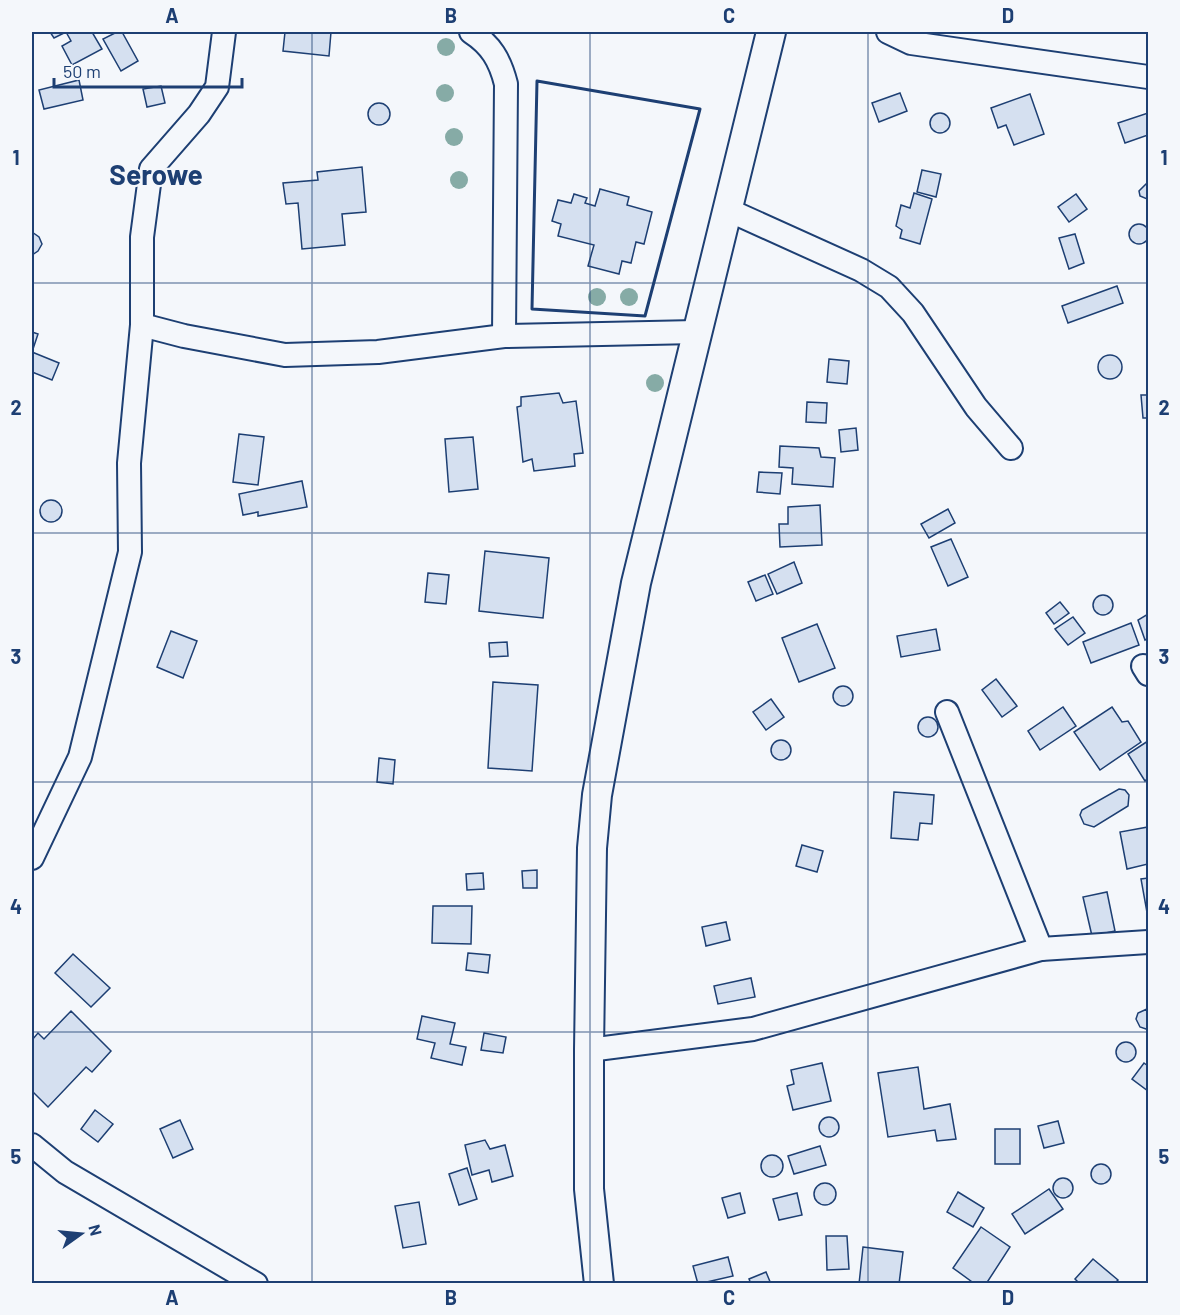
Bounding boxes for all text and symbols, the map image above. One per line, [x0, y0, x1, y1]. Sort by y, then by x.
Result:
text: A [165, 3, 179, 27]
text: B [445, 3, 457, 27]
text: C [723, 3, 735, 27]
text: D [1002, 3, 1014, 27]
scale bar [54, 51, 242, 89]
text: 50 m [63, 60, 101, 82]
text: 1 [12, 145, 20, 169]
text: 1 [1160, 145, 1168, 169]
district label: Serowe [109, 157, 203, 191]
text: 2 [10, 395, 22, 419]
text: 2 [1158, 395, 1170, 419]
text: 3 [11, 644, 21, 668]
text: 3 [1159, 644, 1169, 668]
text: 4 [10, 894, 22, 918]
text: 4 [1158, 894, 1170, 918]
text: 5 [11, 1144, 22, 1168]
text: 5 [1159, 1144, 1170, 1168]
north arrow [51, 1204, 111, 1264]
text: N [85, 1222, 107, 1238]
text: A [165, 1285, 179, 1309]
text: B [445, 1285, 457, 1309]
text: C [723, 1285, 735, 1309]
text: D [1002, 1285, 1014, 1309]

